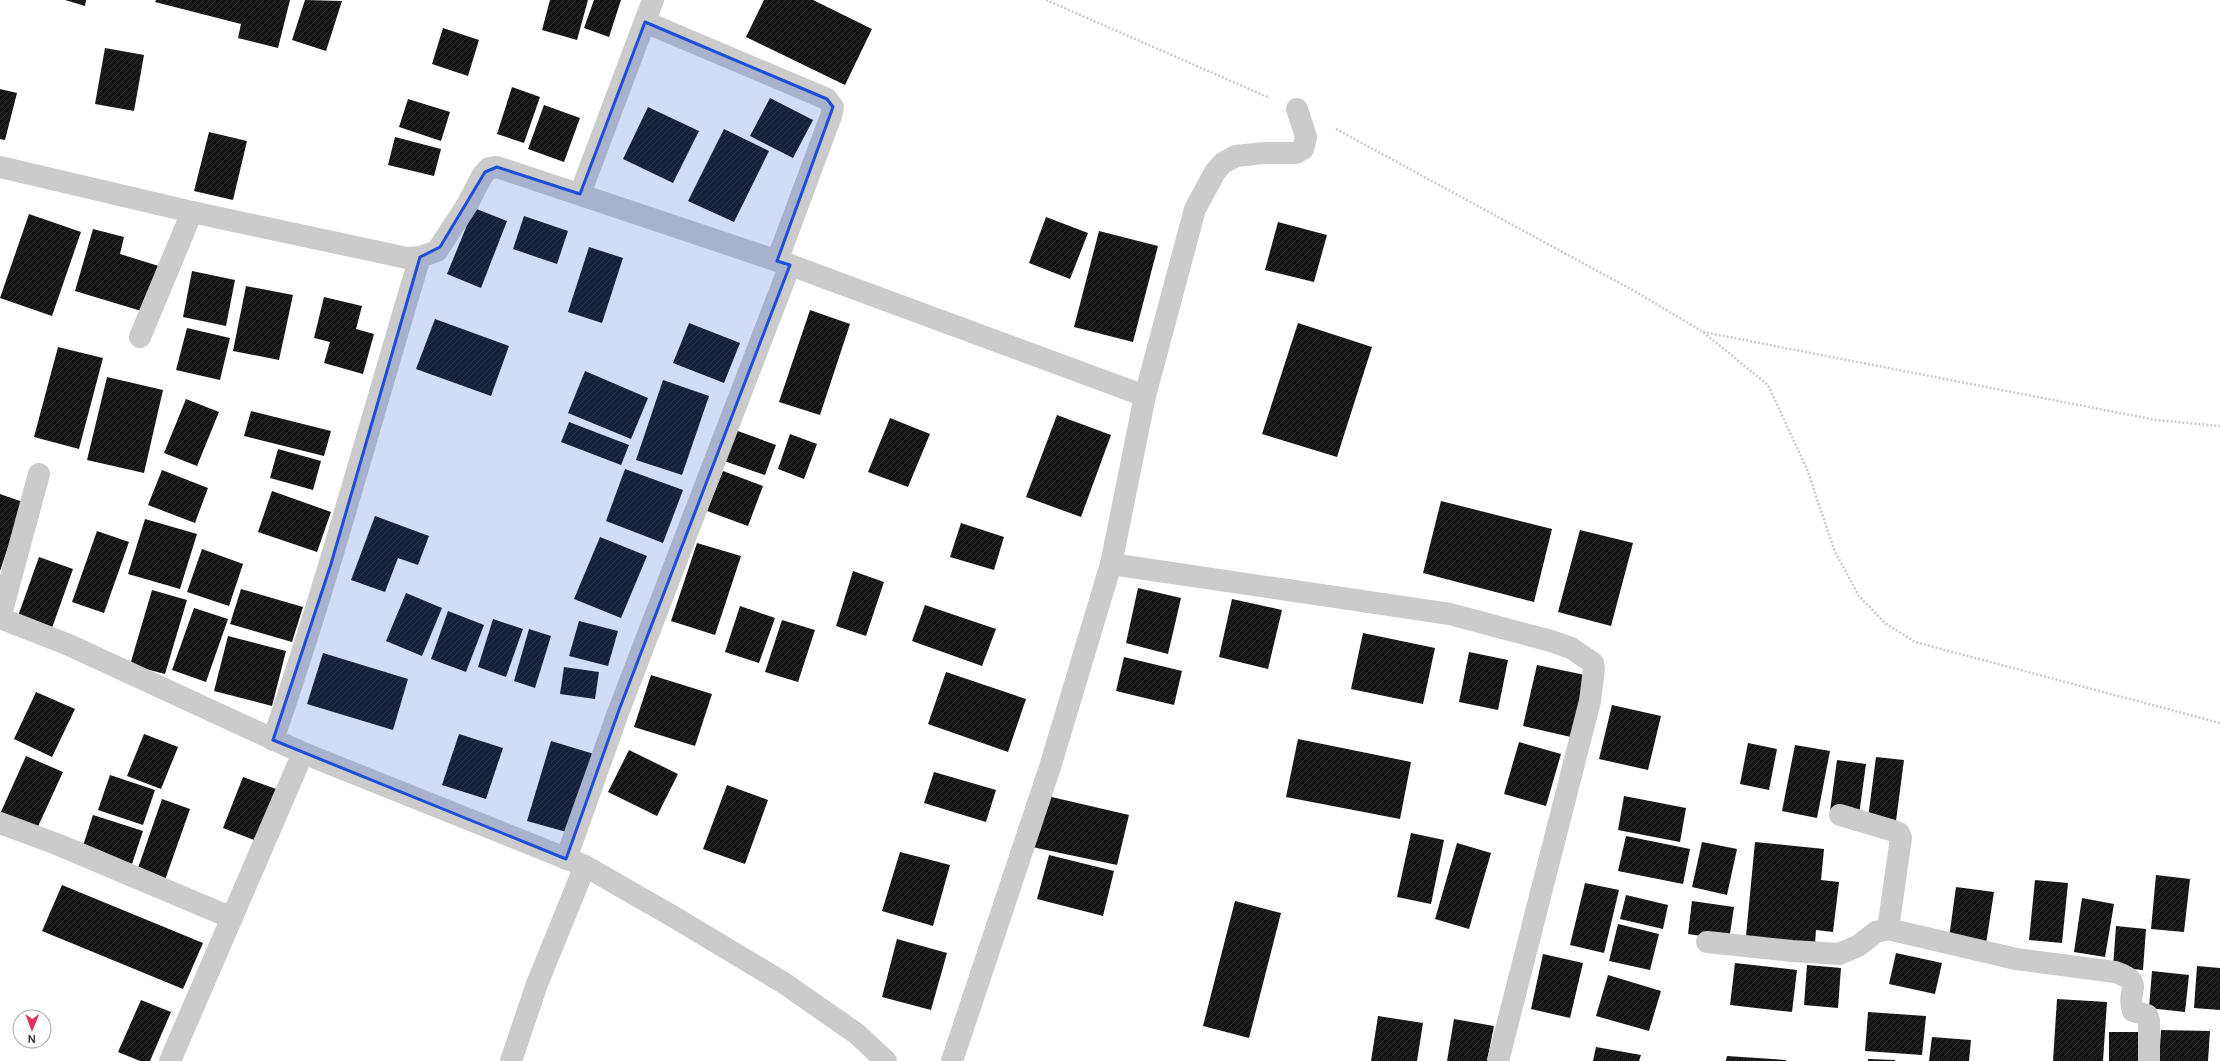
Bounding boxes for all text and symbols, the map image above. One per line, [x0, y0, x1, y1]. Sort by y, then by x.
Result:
north arrow [12, 1009, 52, 1049]
text: N [28, 1032, 36, 1047]

